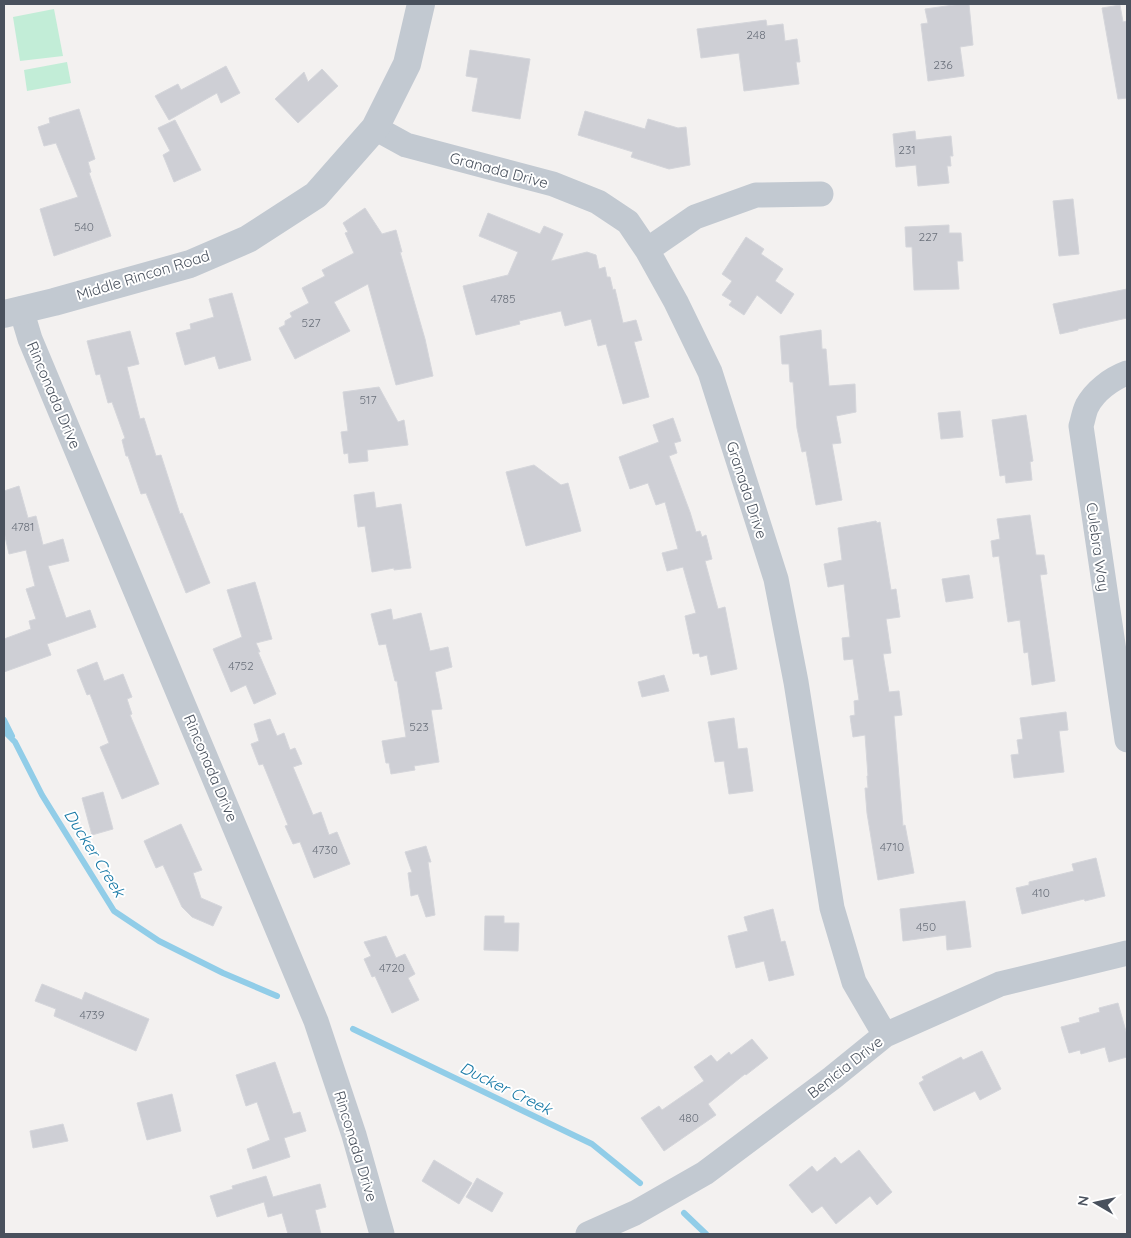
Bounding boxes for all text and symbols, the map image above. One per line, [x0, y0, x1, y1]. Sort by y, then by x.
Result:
house number: 248 [746, 27, 766, 42]
house number: 236 [933, 57, 953, 72]
house number: 231 [898, 142, 916, 157]
street label: Granada Drive [448, 148, 550, 192]
house number: 540 [74, 219, 94, 234]
house number: 227 [918, 229, 938, 244]
street label: Middle Rincon Road [74, 246, 212, 304]
house number: 4785 [490, 291, 516, 306]
house number: 527 [301, 315, 321, 330]
street label: Rinconada Drive [23, 338, 85, 452]
house number: 517 [359, 392, 377, 407]
street label: Granada Drive [722, 439, 772, 541]
street label: Culebra Way [1082, 501, 1114, 593]
house number: 4781 [11, 519, 35, 534]
house number: 4752 [228, 658, 254, 673]
street label: Rinconada Drive [180, 711, 242, 825]
house number: 523 [409, 719, 429, 734]
water label: Ducker Creek [60, 805, 131, 902]
house number: 4710 [880, 839, 904, 854]
house number: 4730 [312, 842, 338, 857]
house number: 410 [1032, 885, 1050, 900]
house number: 450 [916, 919, 936, 934]
house number: 4720 [379, 960, 405, 975]
house number: 4739 [79, 1007, 105, 1022]
street label: Benicia Drive [804, 1032, 886, 1102]
water label: Ducker Creek [457, 1057, 556, 1119]
street label: Rinconada Drive [330, 1088, 382, 1204]
house number: 480 [679, 1110, 699, 1125]
north arrow [1071, 1178, 1121, 1228]
text: N [1073, 1194, 1093, 1207]

